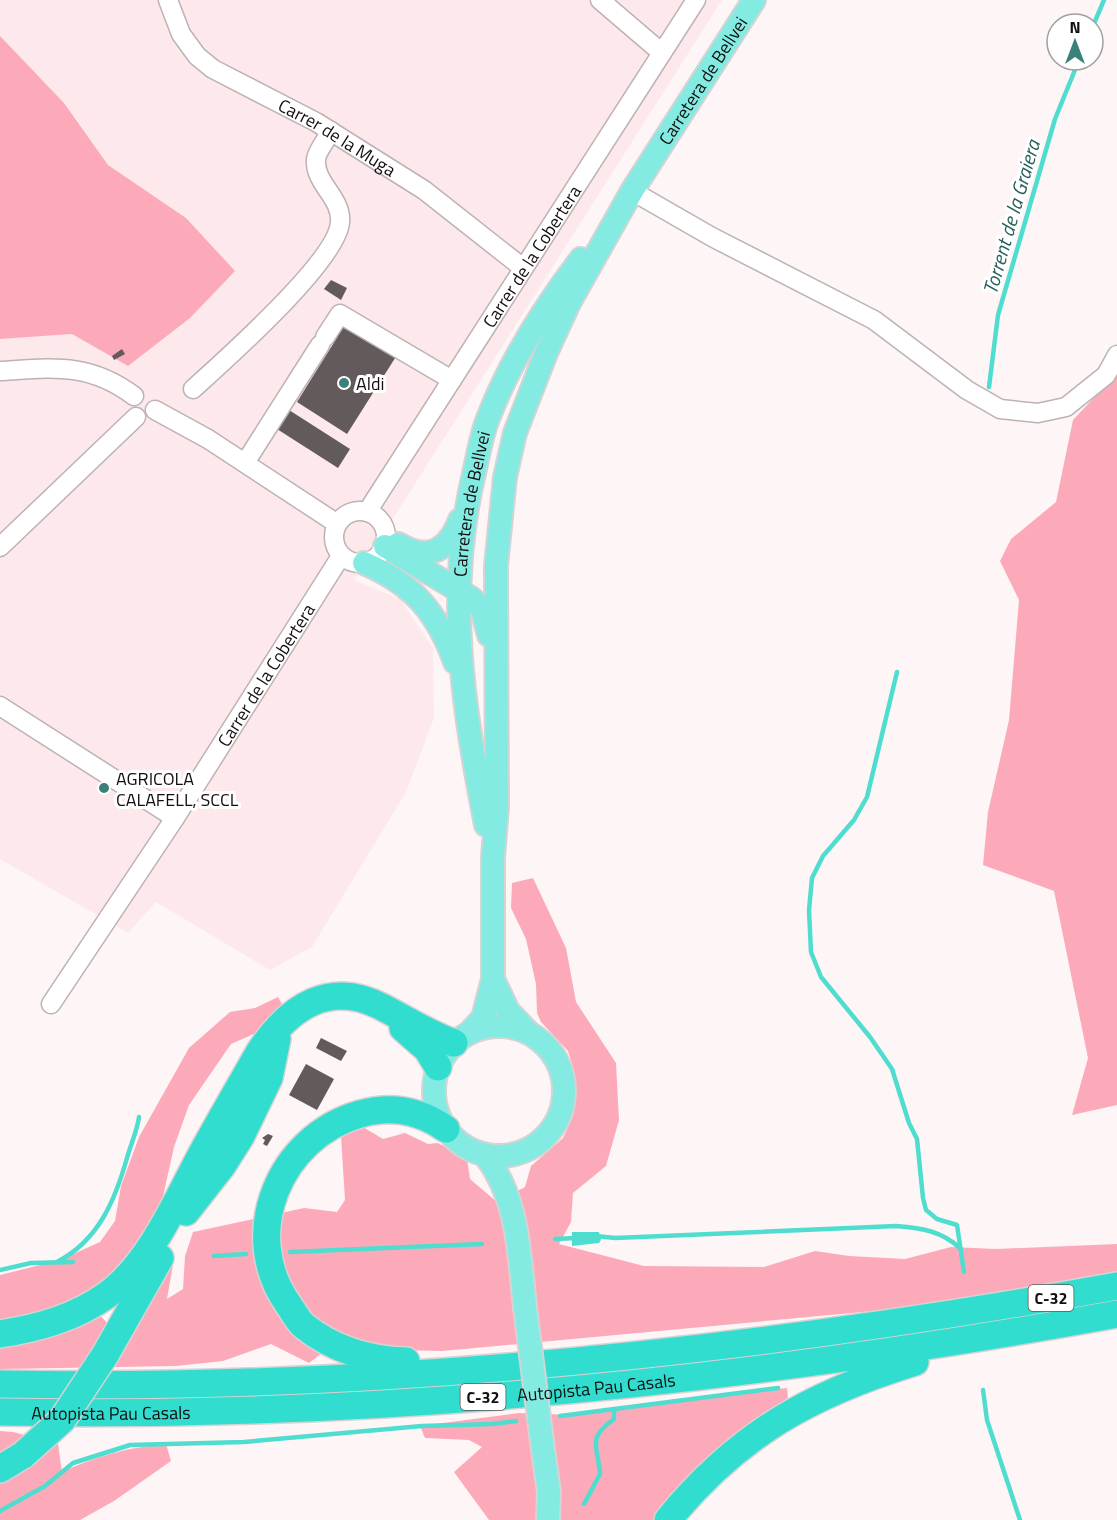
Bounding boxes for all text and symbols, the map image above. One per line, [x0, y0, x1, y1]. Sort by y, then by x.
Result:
street label: Carretera de Bellvei [651, 11, 754, 150]
north arrow [1045, 12, 1105, 72]
text: N [1069, 15, 1081, 39]
street label: Carrer de la Muga [274, 91, 401, 183]
water label: Torrent de la Graiera [974, 135, 1048, 298]
street label: Carrer de la Cobertera [475, 180, 587, 333]
place label: Aldi [356, 370, 384, 397]
marker: Aldi [337, 376, 351, 390]
street label: Carretera de Bellvei [446, 428, 497, 578]
street label: Carrer de la Cobertera [210, 598, 321, 752]
place label: AGRICOLA CALAFELL, SCCL [116, 765, 239, 813]
marker: AGRICOLA CALAFELL, SCCL [97, 781, 111, 795]
road number: C-32 [1028, 1285, 1074, 1311]
street label: Autopista Pau Casals [516, 1366, 677, 1408]
road number: C-32 [460, 1384, 506, 1410]
street label: Autopista Pau Casals [31, 1398, 191, 1426]

